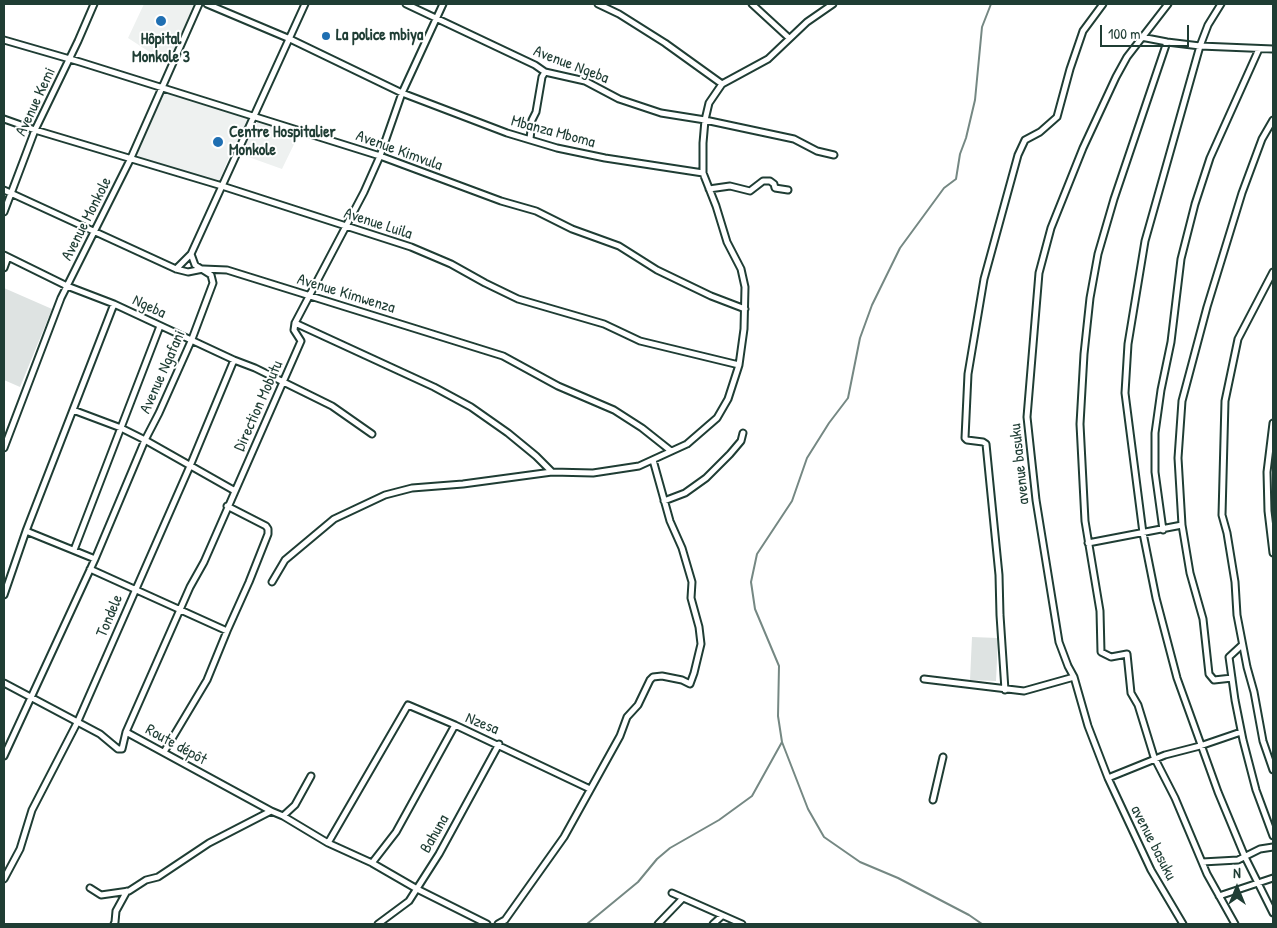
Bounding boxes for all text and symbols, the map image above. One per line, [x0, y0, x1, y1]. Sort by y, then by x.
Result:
marker: Hôpital Monkole 3 [154, 14, 168, 28]
scale bar [1102, 15, 1191, 47]
text: 100 m [1108, 23, 1141, 44]
place label: La police mbiya [336, 26, 423, 46]
place label: Hôpital Monkole 3 [132, 30, 190, 68]
marker: La police mbiya [320, 30, 332, 42]
street label: Avenue Ngeba [531, 42, 611, 88]
street label: Avenue Kemi [12, 65, 60, 139]
street label: Mbanza Mboma [509, 112, 597, 152]
place label: Centre Hospitalier Monkole [229, 123, 336, 161]
street label: Avenue Kimvula [353, 127, 445, 175]
marker: Centre Hospitalier Monkole [211, 135, 225, 149]
street label: Avenue Monkole [58, 174, 116, 264]
street label: Avenue Luila [341, 204, 415, 244]
street label: Avenue Kimwenza [295, 270, 397, 318]
street label: Ngeba [129, 291, 169, 323]
street label: Avenue Ngafani [136, 327, 190, 417]
street label: Direction Mobutu [230, 358, 288, 454]
street label: avenue basuku [1006, 423, 1034, 505]
street label: Tondele [92, 592, 128, 640]
street label: Nzesa [463, 709, 501, 739]
street label: Route dépôt [142, 720, 210, 770]
street label: avenue basuku [1126, 802, 1180, 884]
street label: Bahuna [416, 811, 454, 857]
north arrow [1212, 863, 1262, 913]
text: N [1233, 863, 1241, 882]

